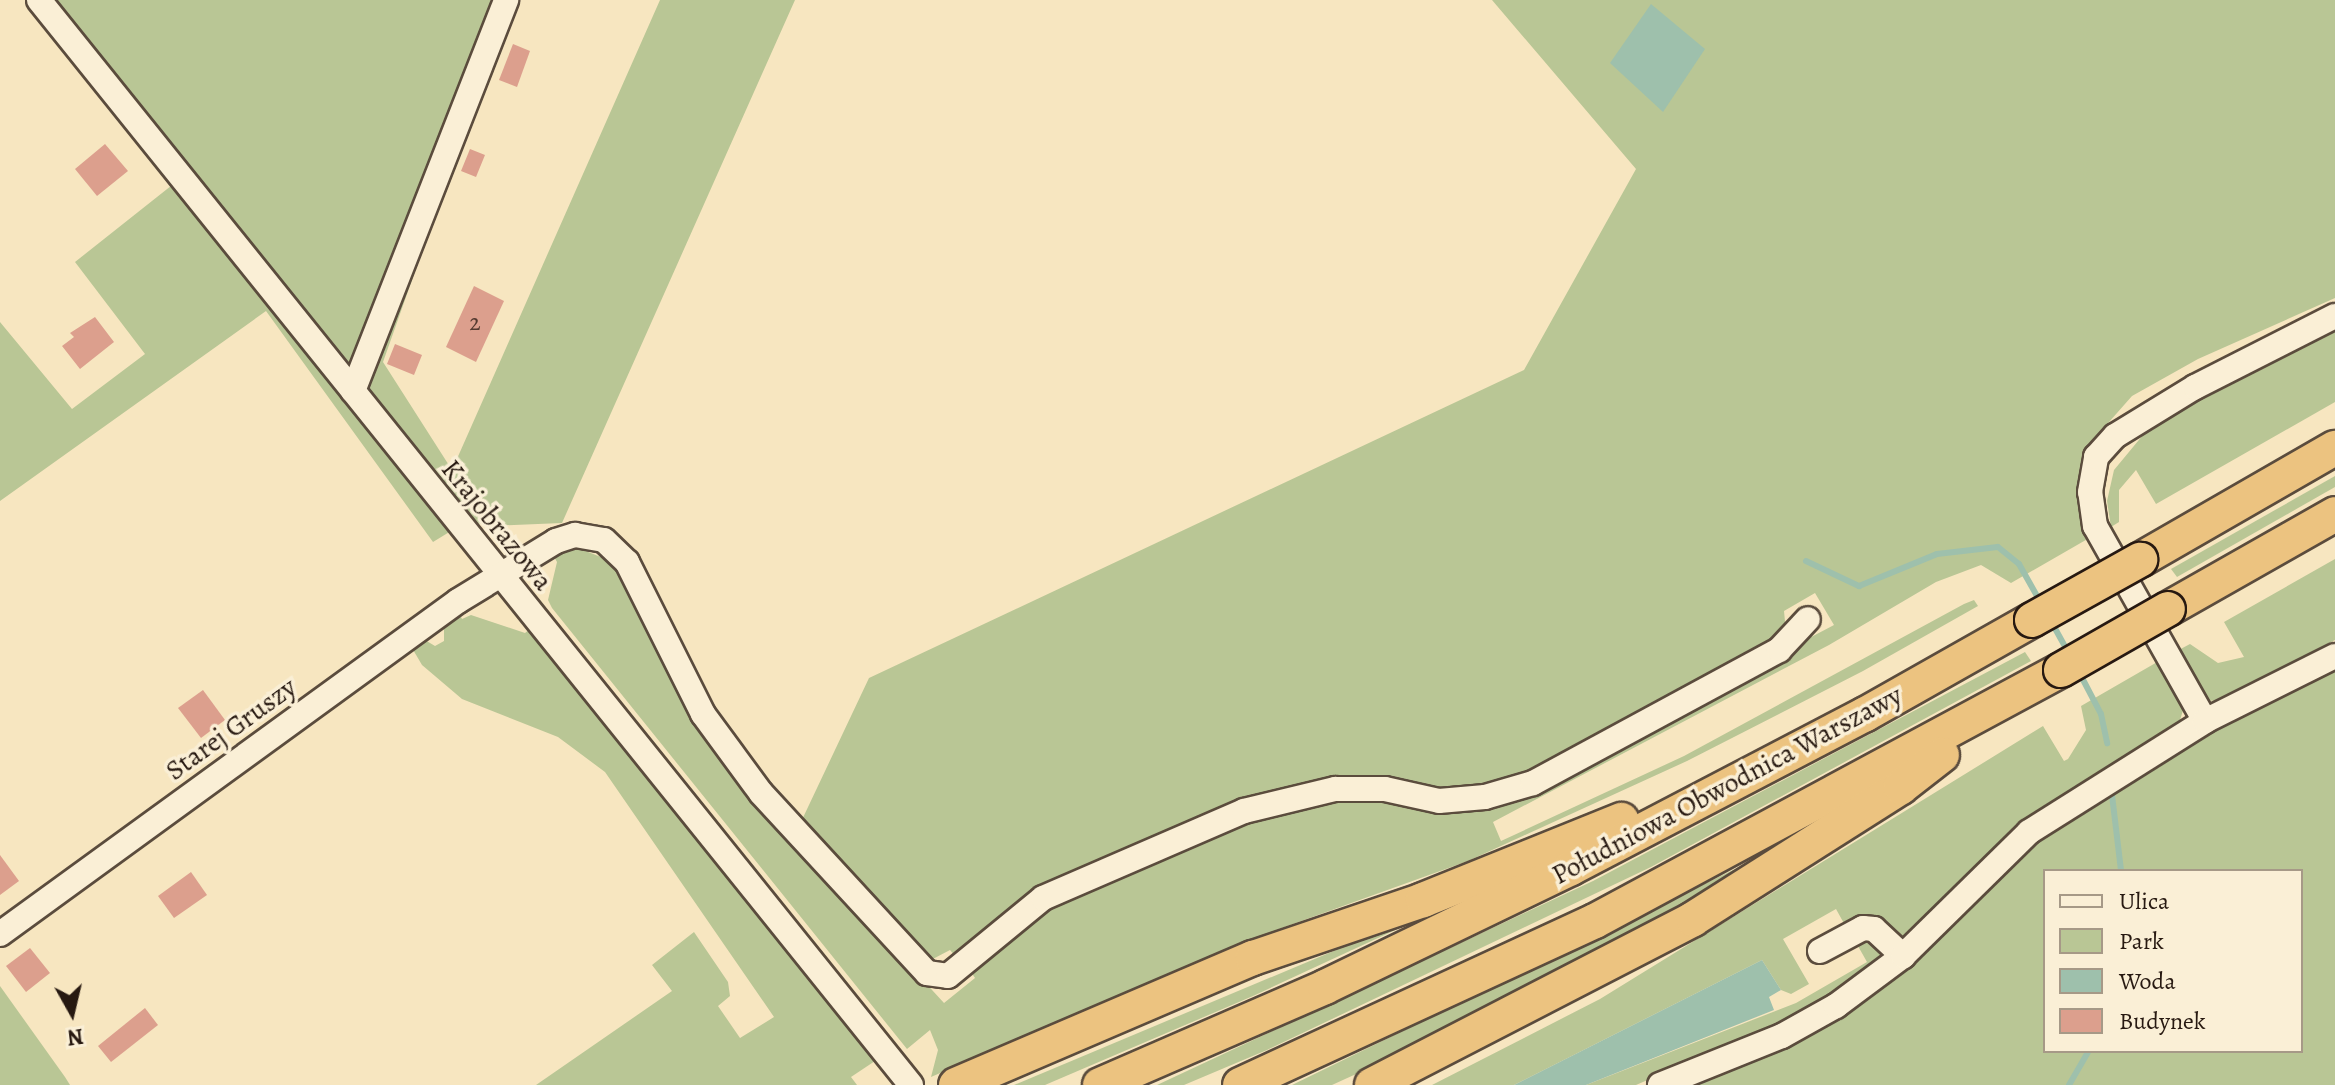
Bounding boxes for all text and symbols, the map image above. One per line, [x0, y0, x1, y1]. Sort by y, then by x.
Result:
house number: 2 [469, 309, 481, 337]
street label: Krajobrazowa [434, 453, 560, 597]
street label: Starej Gruszy [159, 670, 303, 788]
street label: Południowa Obwodnica Warszawy [1546, 678, 1908, 892]
legend [2043, 869, 2303, 1053]
text: Ulica [2119, 885, 2169, 917]
text: Park [2119, 925, 2164, 957]
text: Woda [2119, 965, 2176, 997]
north arrow [32, 973, 112, 1053]
text: Budynek [2119, 1005, 2206, 1037]
text: N [65, 1021, 85, 1053]

